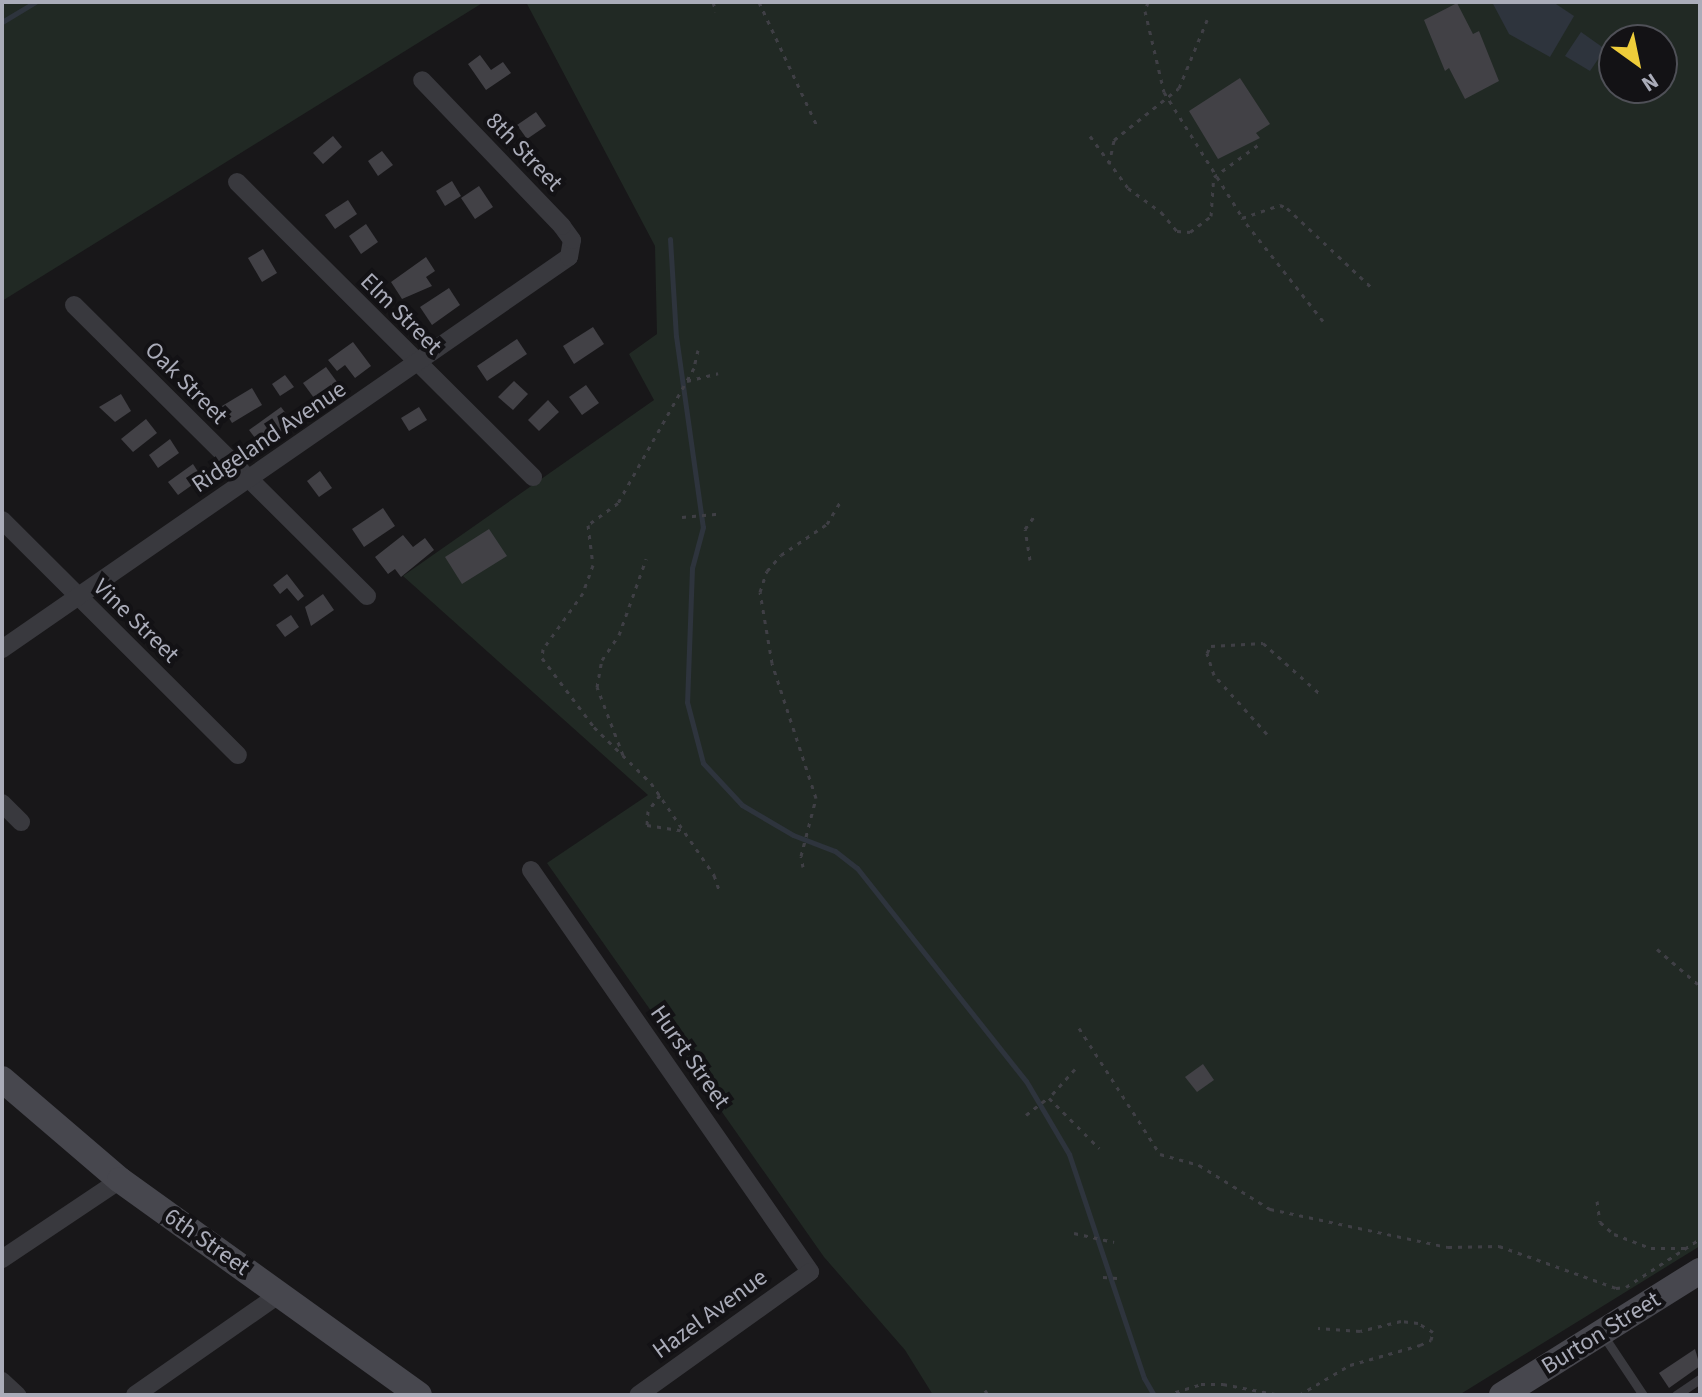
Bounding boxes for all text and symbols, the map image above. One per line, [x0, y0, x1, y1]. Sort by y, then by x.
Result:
north arrow [1598, 24, 1678, 104]
text: N [1635, 65, 1665, 100]
street label: 8th Street [480, 107, 568, 197]
street label: Elm Street [354, 267, 448, 361]
street label: Oak Street [139, 336, 233, 430]
street label: Ridgeland Avenue [186, 375, 352, 499]
street label: Vine Street [87, 573, 185, 669]
street label: Hurst Street [644, 1000, 736, 1114]
street label: 6th Street [159, 1202, 255, 1282]
street label: Hazel Avenue [647, 1263, 773, 1365]
street label: Burton Street [1536, 1285, 1666, 1381]

